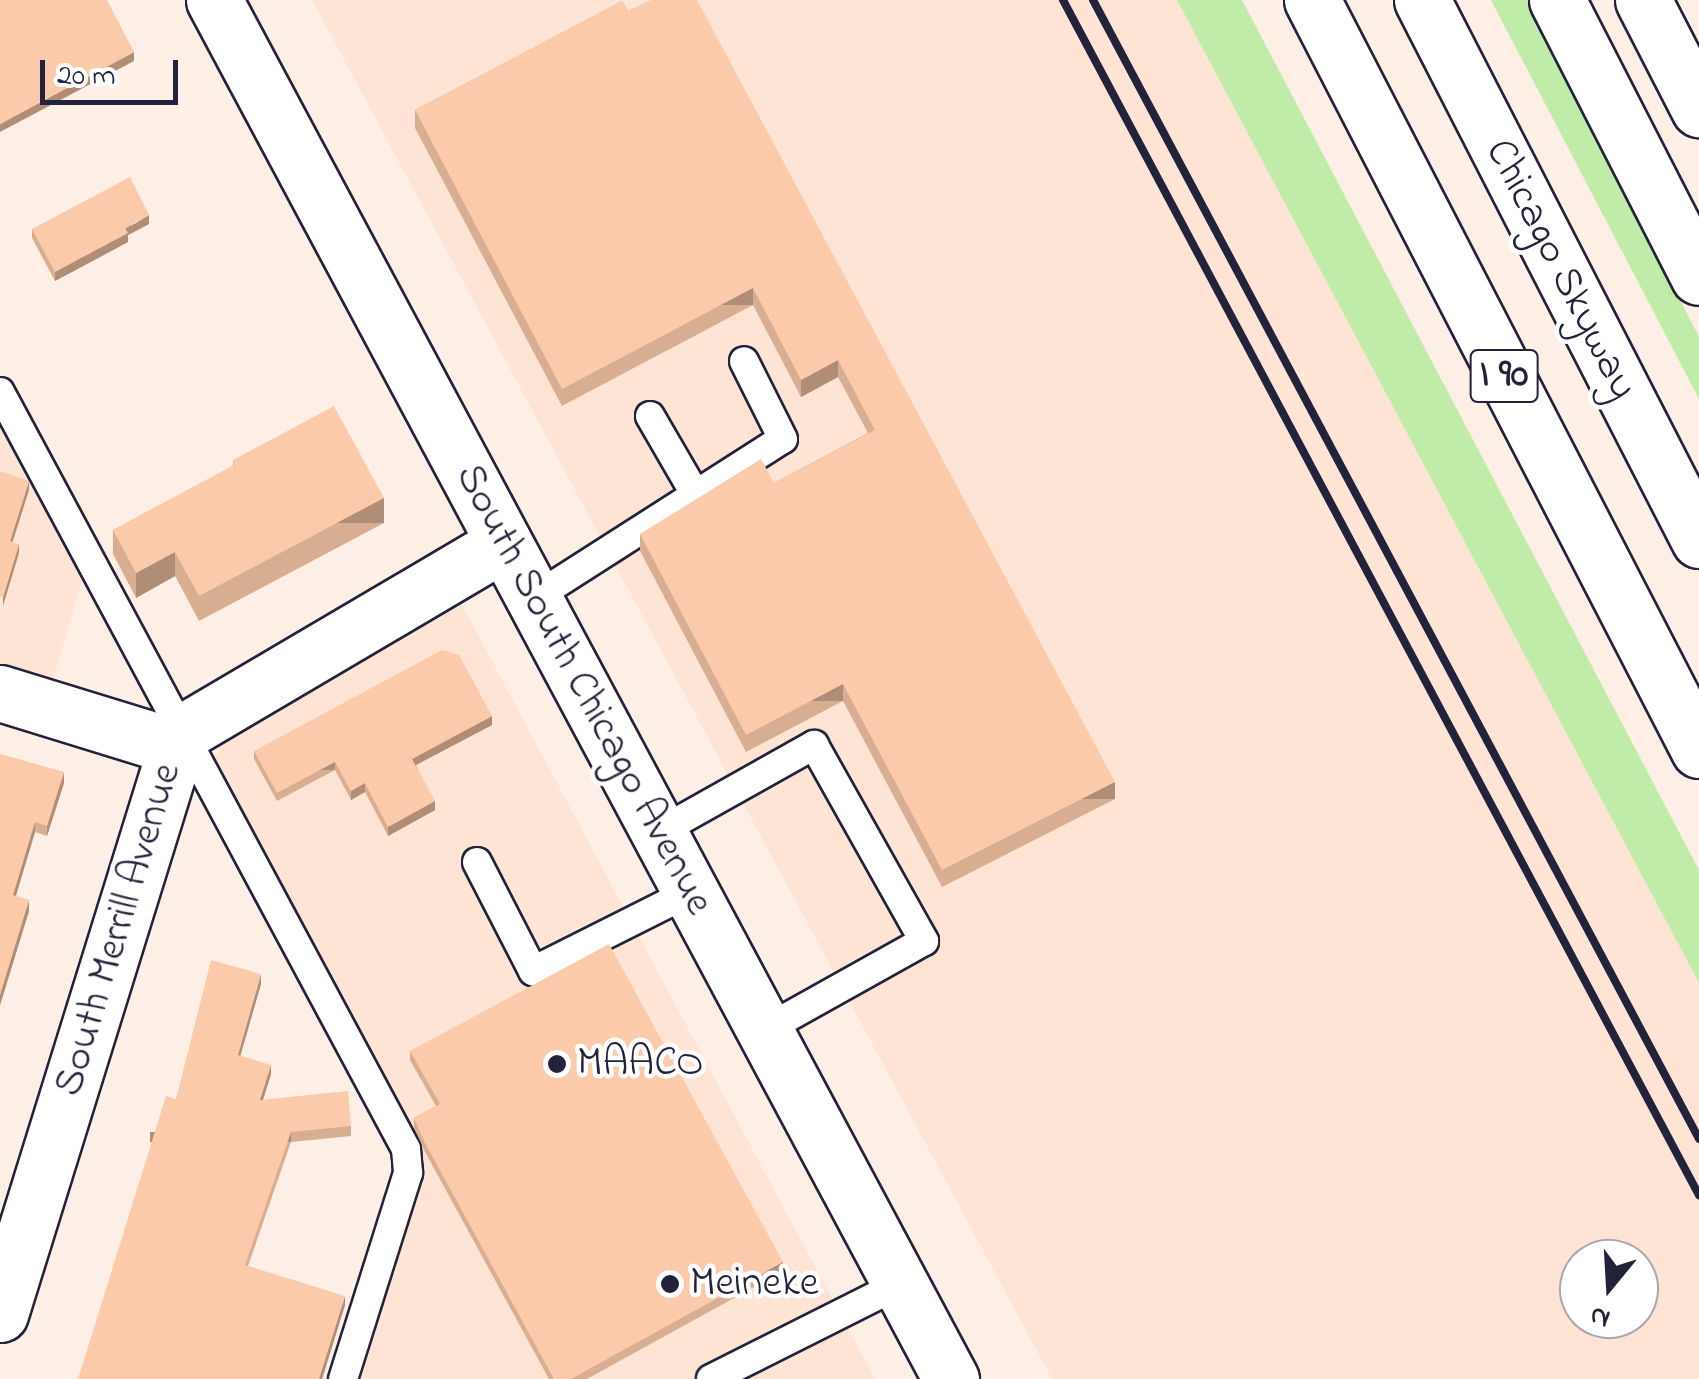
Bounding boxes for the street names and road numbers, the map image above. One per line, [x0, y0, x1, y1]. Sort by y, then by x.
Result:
street label: Chicago Skyway [1473, 131, 1647, 409]
road number: I 90 [1469, 341, 1539, 411]
street label: South South Chicago Avenue [443, 456, 723, 924]
street label: South Merrill Avenue [44, 757, 194, 1103]

